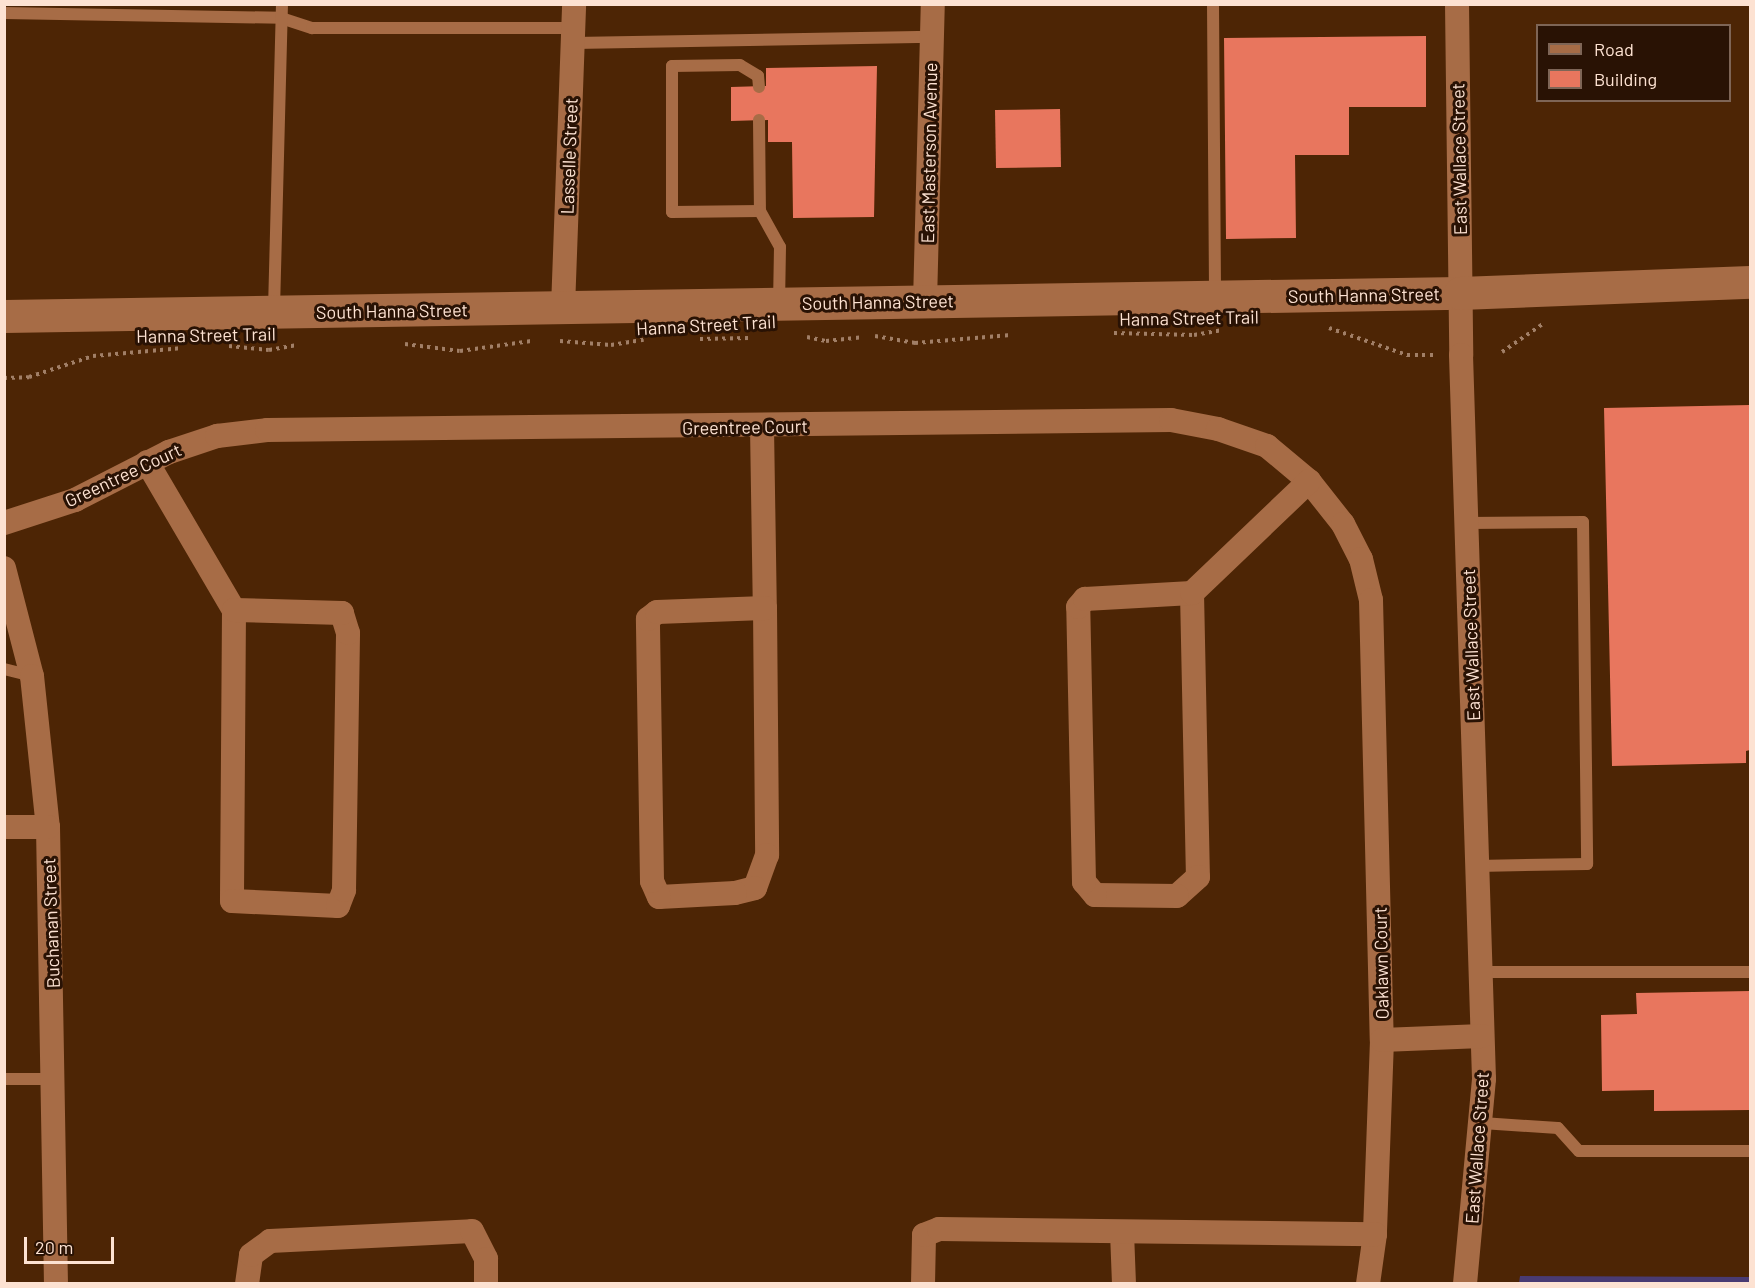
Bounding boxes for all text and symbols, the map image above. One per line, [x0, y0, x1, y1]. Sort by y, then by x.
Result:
legend [1536, 24, 1731, 102]
text: Road [1594, 38, 1634, 60]
street label: East Masterson Avenue [917, 62, 941, 244]
text: Building [1594, 68, 1657, 90]
street label: East Wallace Street [1447, 83, 1471, 235]
street label: Lasselle Street [556, 97, 582, 215]
street label: South Hanna Street [1288, 283, 1440, 307]
street label: South Hanna Street [802, 290, 954, 314]
street label: South Hanna Street [316, 299, 468, 323]
street label: Hanna Street Trail [1119, 306, 1259, 330]
street label: Hanna Street Trail [636, 311, 776, 339]
street label: Hanna Street Trail [136, 323, 276, 347]
street label: Greentree Court [682, 415, 808, 439]
street label: Greentree Court [61, 439, 185, 511]
street label: East Wallace Street [1458, 569, 1484, 721]
street label: Buchanan Street [38, 858, 64, 988]
street label: Oaklawn Court [1369, 907, 1393, 1019]
street label: East Wallace Street [1461, 1071, 1493, 1225]
scale bar [27, 1225, 117, 1263]
text: 20 m [35, 1236, 73, 1258]

